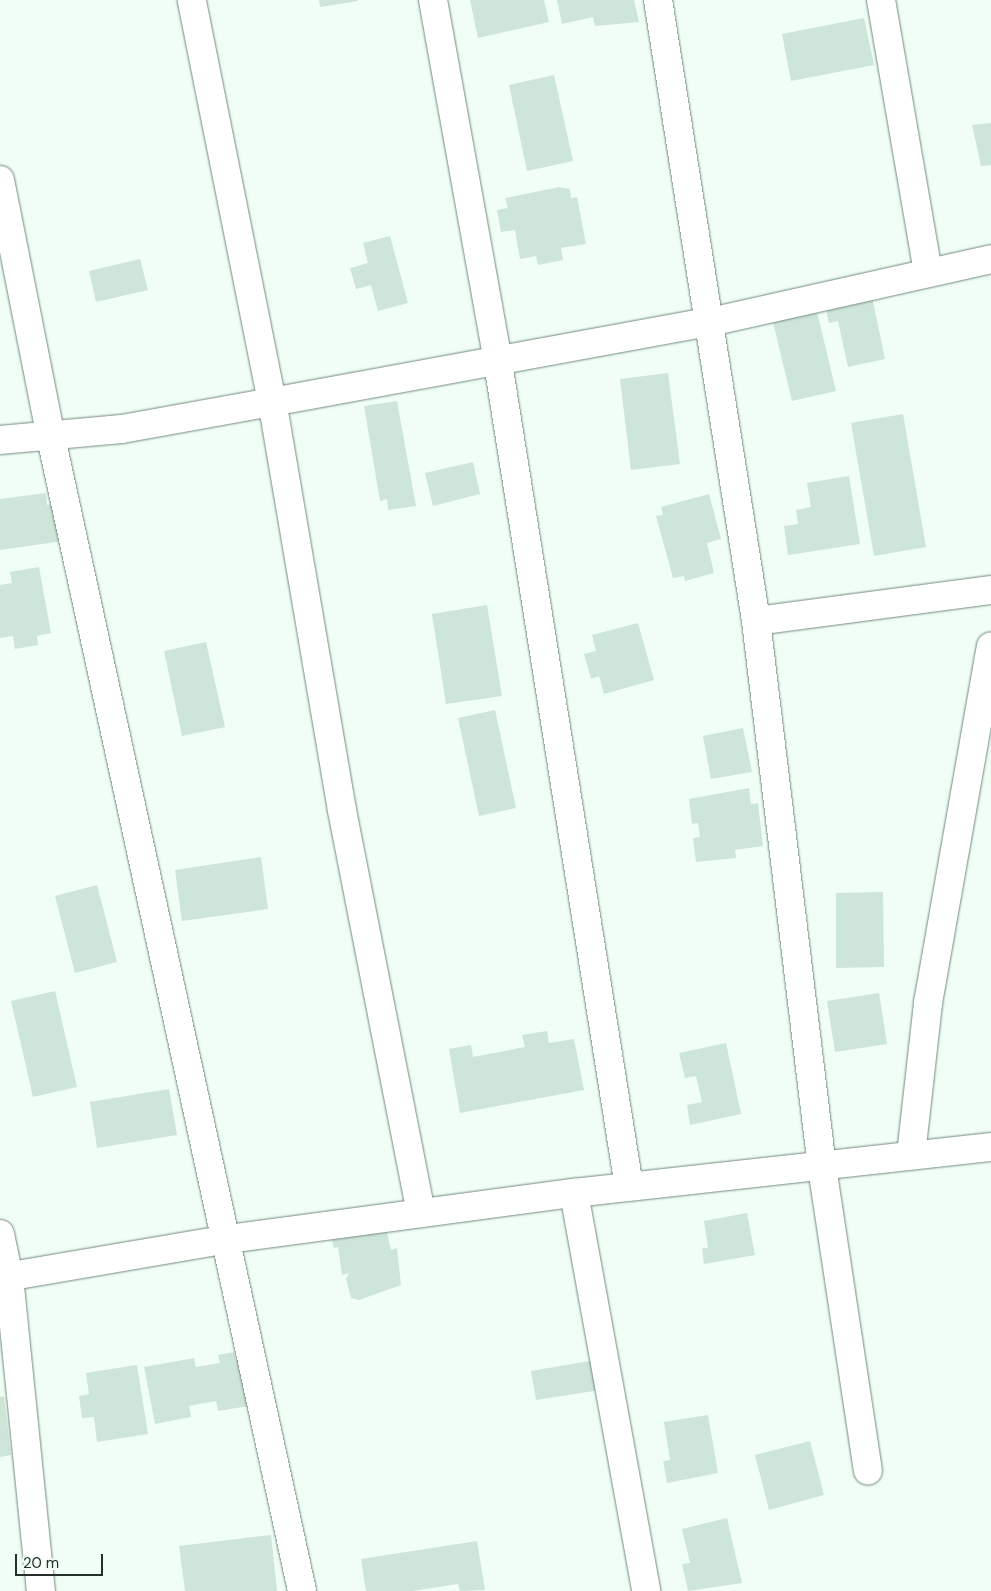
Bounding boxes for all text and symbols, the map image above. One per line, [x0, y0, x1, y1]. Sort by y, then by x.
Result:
scale bar [18, 1544, 105, 1576]
text: 20 m [23, 1553, 59, 1573]

